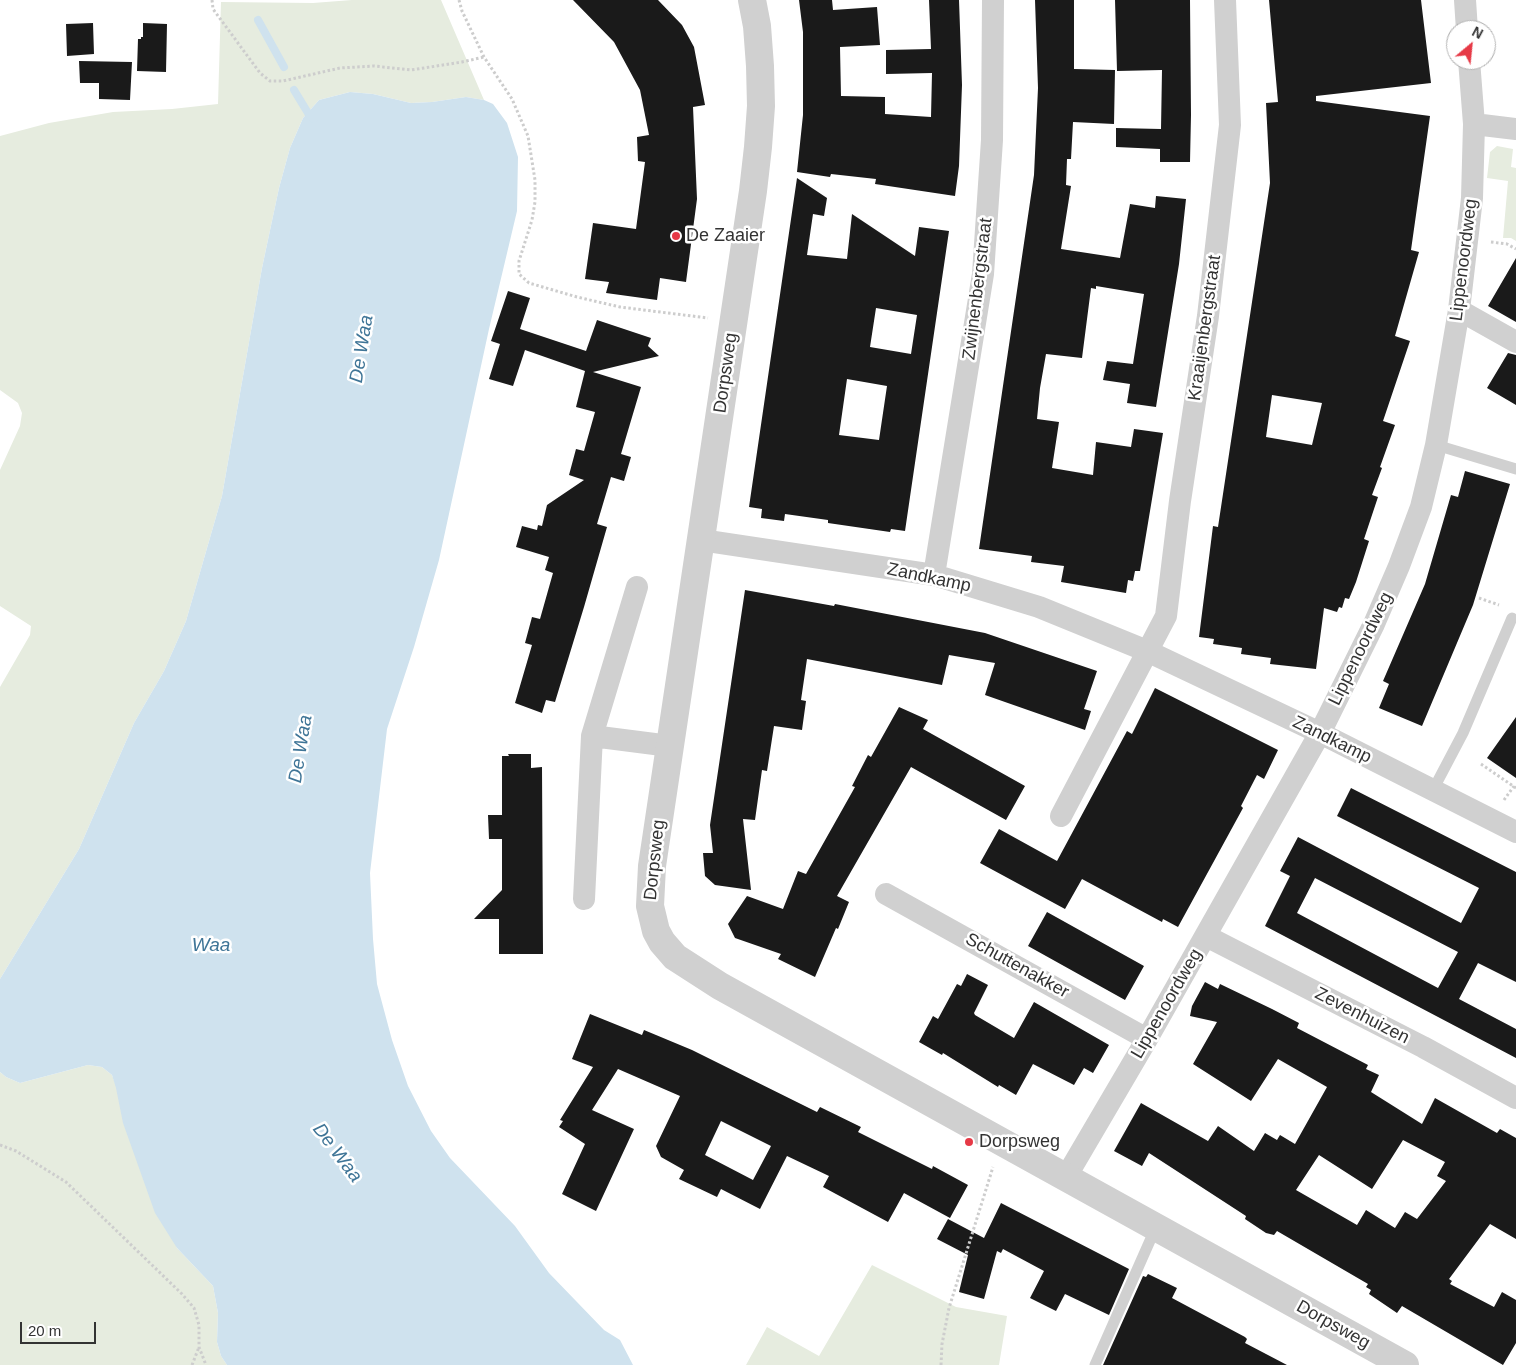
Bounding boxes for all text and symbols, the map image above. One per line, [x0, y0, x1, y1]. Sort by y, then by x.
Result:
north arrow [1446, 20, 1496, 70]
text: N [1469, 23, 1486, 42]
street label: Lippenoordweg [1446, 198, 1482, 322]
street label: Zwijnenbergstraat [959, 217, 997, 361]
place label: De Zaaier [686, 225, 765, 247]
marker: De Zaaier [670, 230, 682, 242]
street label: Kraaijenbergstraat [1184, 254, 1226, 402]
water label: De Waa [345, 313, 379, 385]
street label: Dorpsweg [710, 331, 742, 415]
street label: Zandkamp [885, 559, 973, 597]
street label: Lippenoordweg [1324, 589, 1398, 709]
street label: Zandkamp [1289, 712, 1375, 768]
water label: De Waa [284, 713, 318, 785]
street label: Dorpsweg [640, 819, 670, 901]
street label: Schuttenakker [961, 929, 1073, 1003]
water label: Waa [192, 935, 230, 957]
street label: Lippenoordweg [1127, 945, 1207, 1063]
street label: Zevenhuizen [1311, 983, 1413, 1049]
water label: De Waa [307, 1119, 367, 1187]
place label: Dorpsweg [979, 1131, 1060, 1153]
marker: Dorpsweg [963, 1136, 975, 1148]
street label: Dorpsweg [1292, 1296, 1374, 1354]
scale bar [22, 1312, 99, 1344]
text: 20 m [28, 1322, 61, 1339]

